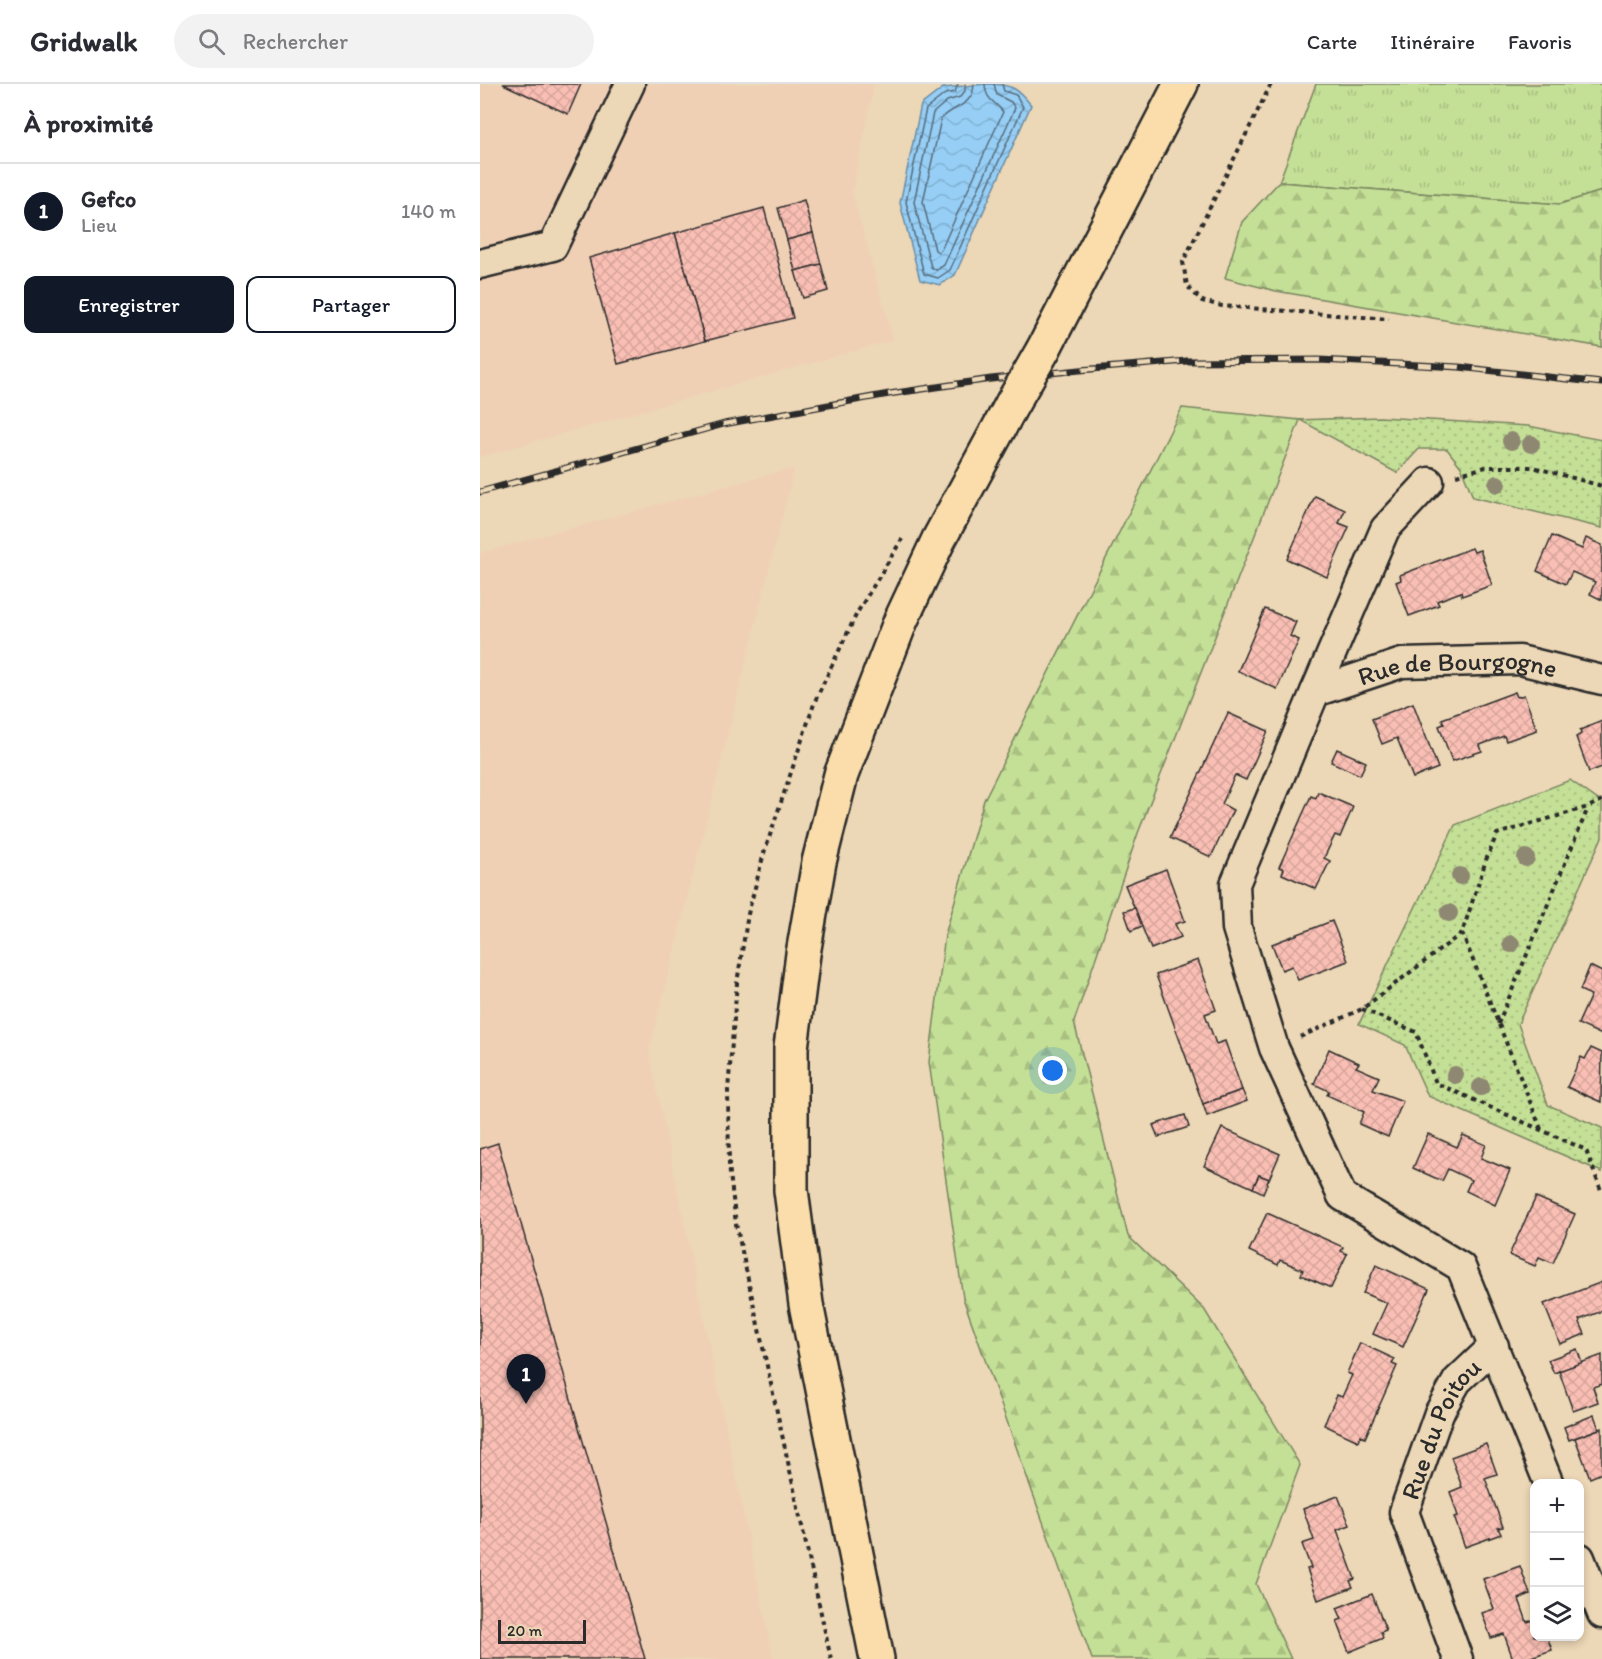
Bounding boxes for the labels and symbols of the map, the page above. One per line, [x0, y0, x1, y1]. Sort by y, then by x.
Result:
street label: Rue de Bourgogne [1354, 644, 1560, 693]
your location [1038, 1056, 1067, 1085]
street label: Rue du Poitou [1394, 1351, 1488, 1504]
pin: 1 [506, 1354, 546, 1404]
scale bar [498, 1617, 586, 1644]

